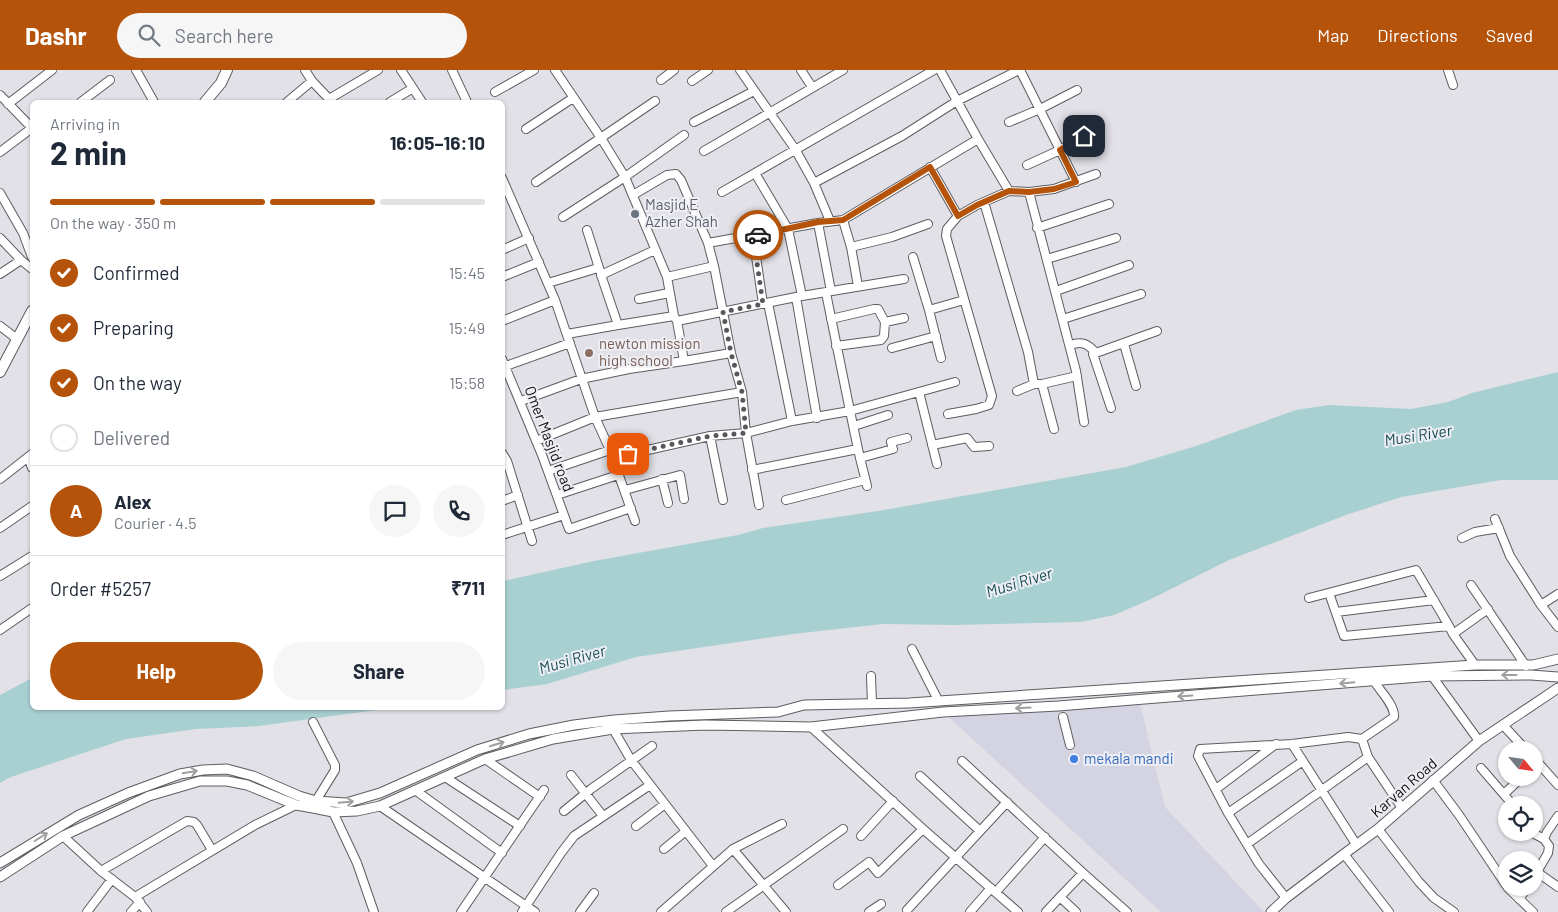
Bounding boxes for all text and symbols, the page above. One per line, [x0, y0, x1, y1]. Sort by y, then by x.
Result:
search box [117, 13, 467, 58]
text: Dashr [25, 21, 87, 50]
icon: search [135, 21, 163, 49]
text: Search here [175, 24, 274, 47]
text: Map [1317, 24, 1349, 46]
text: Directions [1377, 24, 1458, 46]
text: Saved [1486, 24, 1533, 46]
text: Arriving in [50, 114, 120, 133]
pin [1063, 115, 1105, 157]
icon: home [1070, 122, 1098, 150]
text: 16:05–16:10 [390, 131, 485, 154]
text: 2 min [50, 133, 127, 171]
place label: Masjid E Azher Shah [645, 195, 718, 230]
marker: Masjid E Azher Shah [629, 208, 641, 220]
courier [733, 210, 783, 260]
text: On the way · 350 m [50, 213, 176, 232]
icon: car [744, 221, 772, 249]
icon: check [50, 259, 78, 287]
text: Confirmed [93, 261, 180, 284]
text: 15:45 [449, 263, 485, 282]
icon: check [50, 314, 78, 342]
text: Preparing [93, 316, 174, 339]
text: 15:49 [449, 318, 485, 337]
place label: newton mission high school [599, 334, 701, 369]
marker: newton mission high school [583, 347, 595, 359]
icon: check [50, 369, 78, 397]
text: On the way [93, 371, 182, 394]
text: 15:58 [449, 373, 485, 392]
street label: Omer Masjid road [521, 383, 578, 494]
water label: Musi River [1383, 420, 1455, 449]
text: Delivered [93, 426, 170, 449]
pin [607, 433, 649, 475]
icon: bag [614, 440, 642, 468]
button: chat [369, 485, 421, 537]
button: phone [433, 485, 485, 537]
text: Alex [114, 490, 152, 513]
text: A [70, 499, 82, 522]
text: Courier · 4.5 [114, 513, 197, 532]
water label: Musi River [983, 562, 1056, 601]
text: ₹711 [451, 576, 485, 599]
text: Order #5257 [50, 577, 151, 600]
water label: Musi River [536, 640, 609, 677]
button: Help [50, 642, 263, 700]
button: Share [273, 642, 485, 700]
one-way arrow [1502, 670, 1518, 679]
one-way arrow [1339, 678, 1355, 688]
one-way arrow [1177, 691, 1193, 700]
one-way arrow [1015, 703, 1031, 712]
one-way arrow [489, 739, 504, 748]
north arrow [1498, 741, 1542, 786]
map controls [1498, 741, 1543, 896]
place label: mekala mandi [1084, 749, 1174, 767]
marker: mekala mandi [1068, 753, 1080, 765]
street label: Karvan Road [1367, 754, 1440, 821]
one-way arrow [181, 767, 197, 777]
button: locate [1498, 796, 1543, 841]
one-way arrow [338, 797, 354, 806]
one-way arrow [34, 831, 48, 841]
button: layers [1498, 851, 1543, 896]

